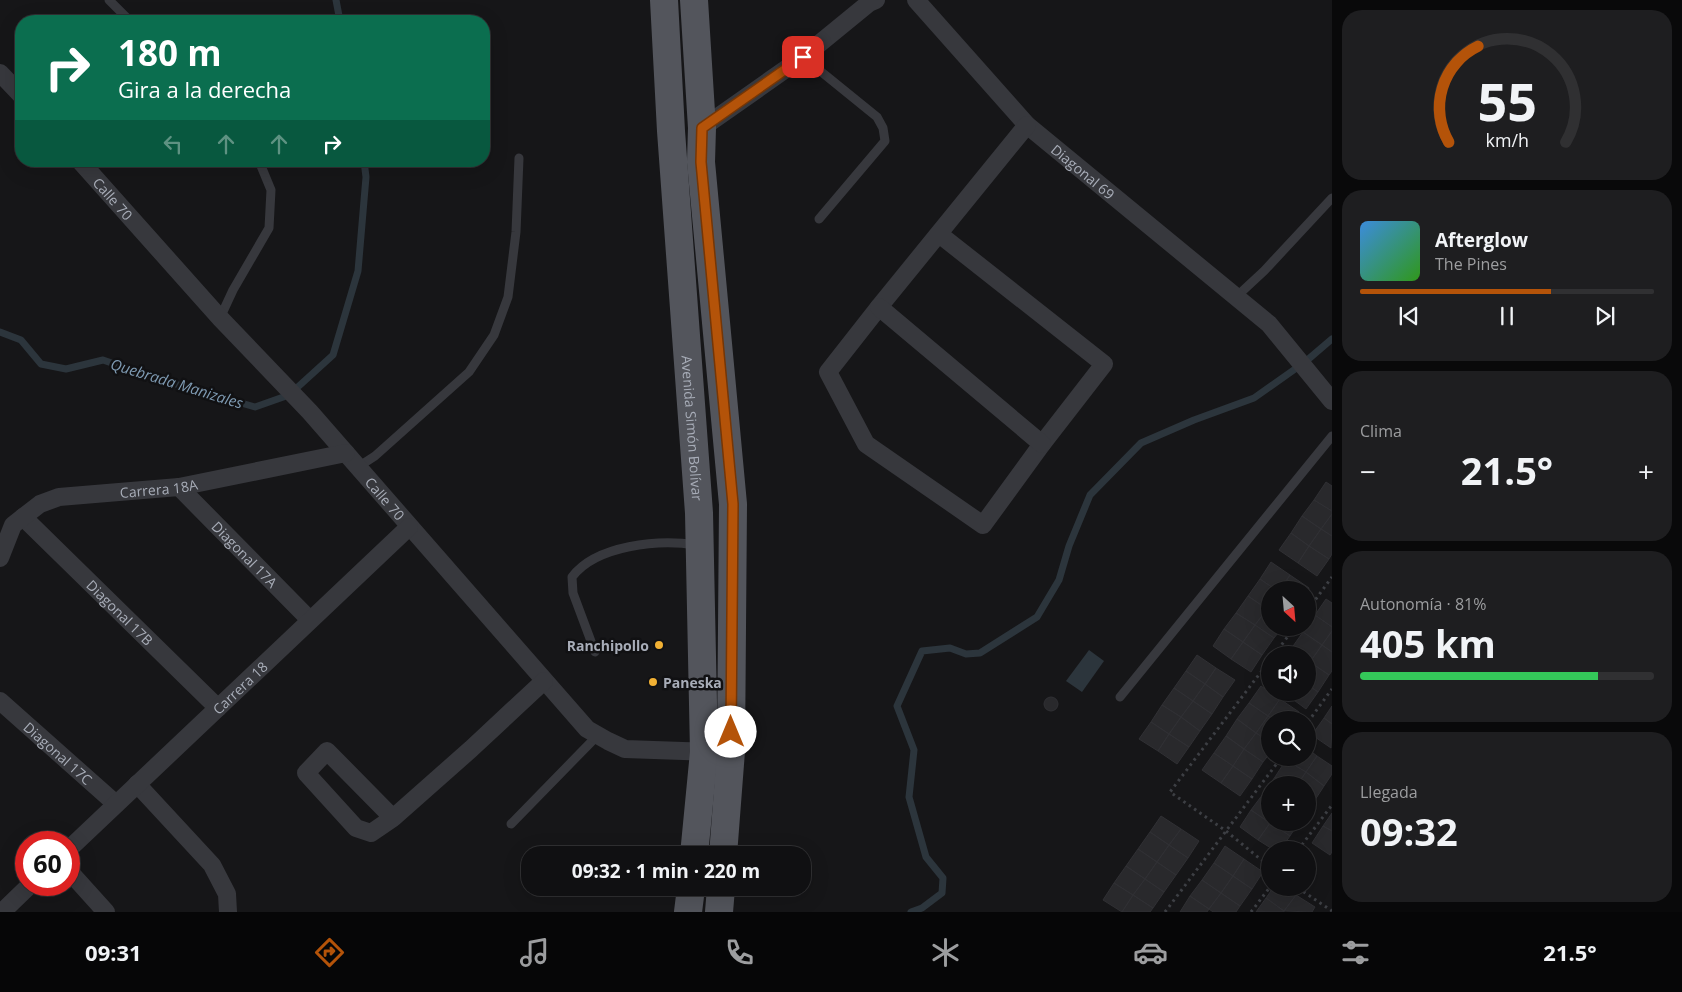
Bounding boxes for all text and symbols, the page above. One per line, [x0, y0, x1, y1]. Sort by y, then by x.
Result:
text: 180 m [118, 29, 222, 76]
icon: right [35, 35, 100, 100]
pin [782, 36, 824, 78]
icon: arrive [789, 43, 817, 71]
text: 55 [1477, 65, 1537, 136]
text: Gira a la derecha [118, 74, 291, 104]
text: km/h [1485, 128, 1529, 152]
icon: left [159, 130, 187, 158]
icon: ahead [212, 130, 240, 158]
icon: ahead [265, 130, 293, 158]
icon: right [318, 130, 346, 158]
street label: Diagonal 69 [1047, 139, 1119, 203]
street label: Calle 70 [89, 173, 137, 224]
text: Afterglow [1435, 227, 1528, 253]
text: The Pines [1435, 253, 1507, 275]
icon: previous [1395, 302, 1423, 330]
icon: pause [1493, 302, 1521, 330]
icon: next [1591, 302, 1619, 330]
water label: Quebrada Manizales [108, 353, 246, 413]
street label: Avenida Simón Bolívar [678, 355, 708, 502]
text: Clima [1360, 420, 1402, 442]
text: 21.5° [1461, 444, 1553, 496]
text: − [1360, 452, 1376, 490]
text: + [1638, 452, 1654, 490]
street label: Calle 70 [361, 473, 409, 524]
street label: Carrera 18A [119, 474, 199, 501]
street label: Diagonal 17A [208, 517, 282, 591]
street label: Diagonal 17B [83, 575, 158, 649]
north arrow [1261, 581, 1316, 636]
map controls [1261, 581, 1316, 896]
text: Autonomía · 81% [1360, 593, 1486, 615]
text: 405 km [1360, 617, 1496, 669]
place label: Ranchipollo [567, 636, 649, 655]
marker: Ranchipollo [653, 639, 665, 651]
button: sound [1261, 646, 1316, 701]
street label: Carrera 18 [208, 657, 271, 718]
place label: Paneska [663, 673, 722, 692]
marker: Paneska [647, 676, 659, 688]
position arrow [704, 705, 756, 757]
button: search [1261, 711, 1316, 766]
street label: Diagonal 17C [20, 717, 97, 789]
button: + [1261, 776, 1316, 831]
text: Llegada [1360, 781, 1418, 803]
text: 09:32 [1360, 805, 1458, 857]
speed limit sign: 60 [15, 831, 80, 896]
button: − [1261, 841, 1316, 896]
text: 09:32 · 1 min · 220 m [572, 858, 760, 884]
icon: directions [312, 935, 347, 970]
icon: music [517, 935, 552, 970]
icon: phone [722, 935, 757, 970]
icon: climate [928, 935, 963, 970]
icon: car [1133, 935, 1168, 970]
icon: filters [1338, 935, 1373, 970]
text: 09:31 [85, 937, 142, 967]
text: 21.5° [1543, 937, 1597, 967]

